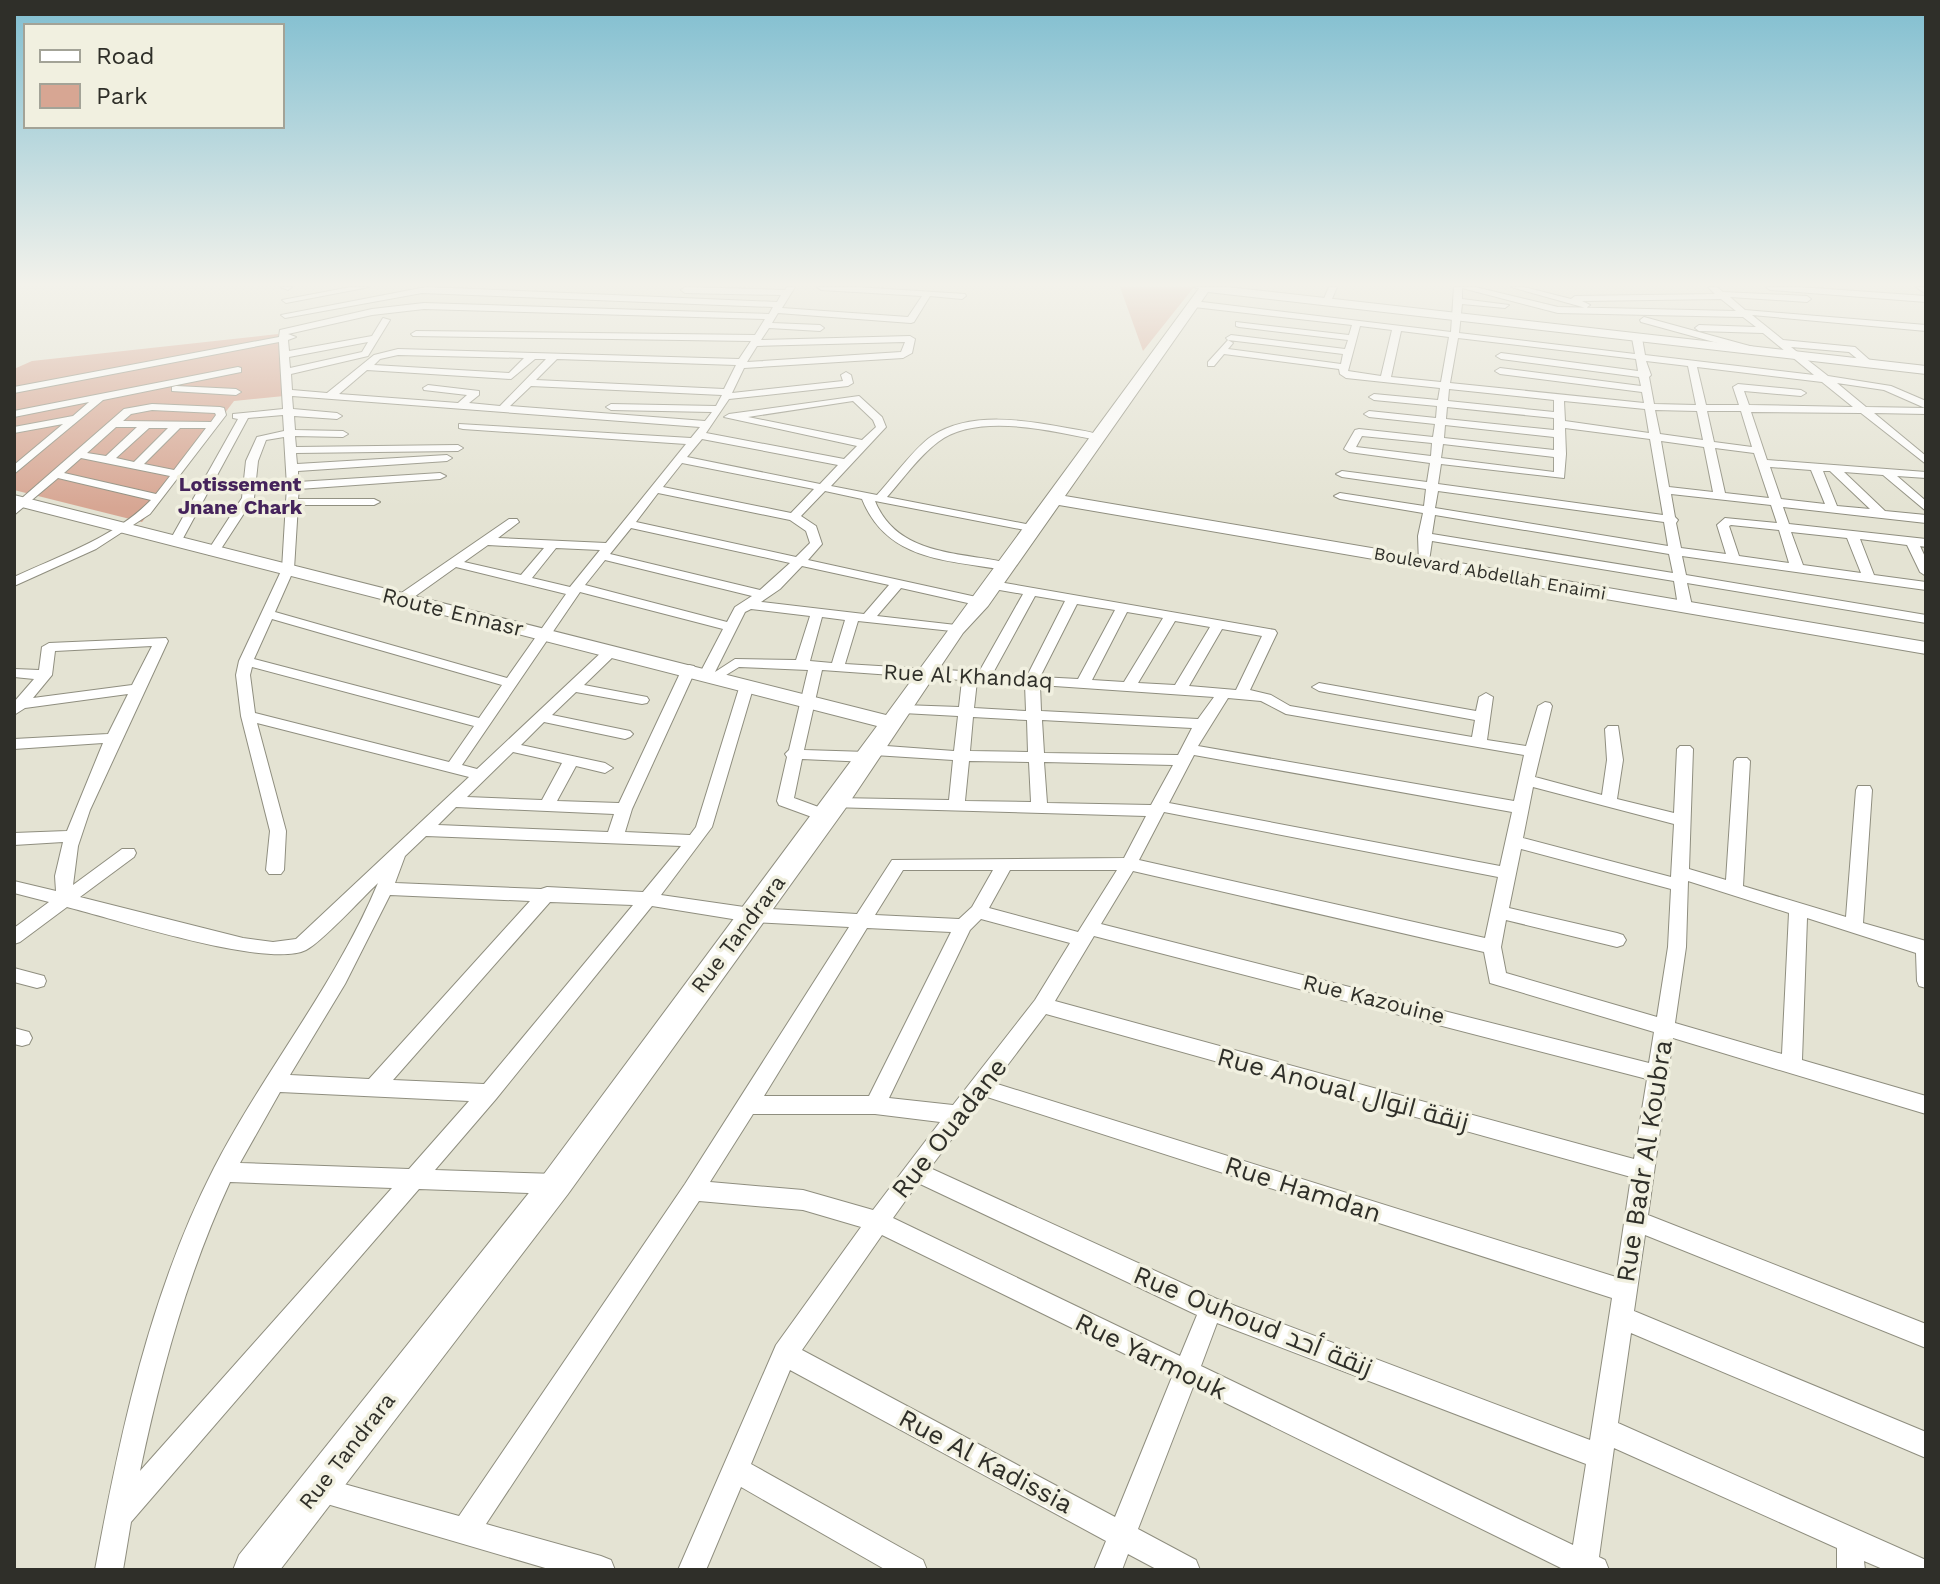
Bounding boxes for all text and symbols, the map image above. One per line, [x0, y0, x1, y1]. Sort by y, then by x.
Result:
legend [24, 24, 284, 128]
text: Road [96, 42, 155, 70]
text: Park [96, 82, 148, 110]
district label: Lotissement Jnane Chark [178, 472, 303, 519]
street label: Boulevard Abdellah Enaimi [1372, 542, 1608, 604]
street label: Route Ennasr [380, 582, 526, 642]
street label: Rue Al Khandaq [883, 659, 1053, 693]
street label: Rue Tandrara [686, 870, 790, 998]
street label: Rue Kazouine [1301, 969, 1447, 1029]
street label: Rue Badr Al Koubra [1610, 1038, 1678, 1284]
street label: Rue Anoual زنقة انوال [1214, 1041, 1472, 1137]
street label: Rue Ouadane [885, 1052, 1013, 1204]
street label: Rue Hamdan [1221, 1150, 1385, 1228]
street label: Rue Ouhoud زنقة أحد [1129, 1257, 1378, 1383]
street label: Rue Yarmouk [1070, 1306, 1232, 1406]
street label: Rue Tandrara [294, 1388, 400, 1514]
street label: Rue Al Kadissia [894, 1403, 1078, 1520]

